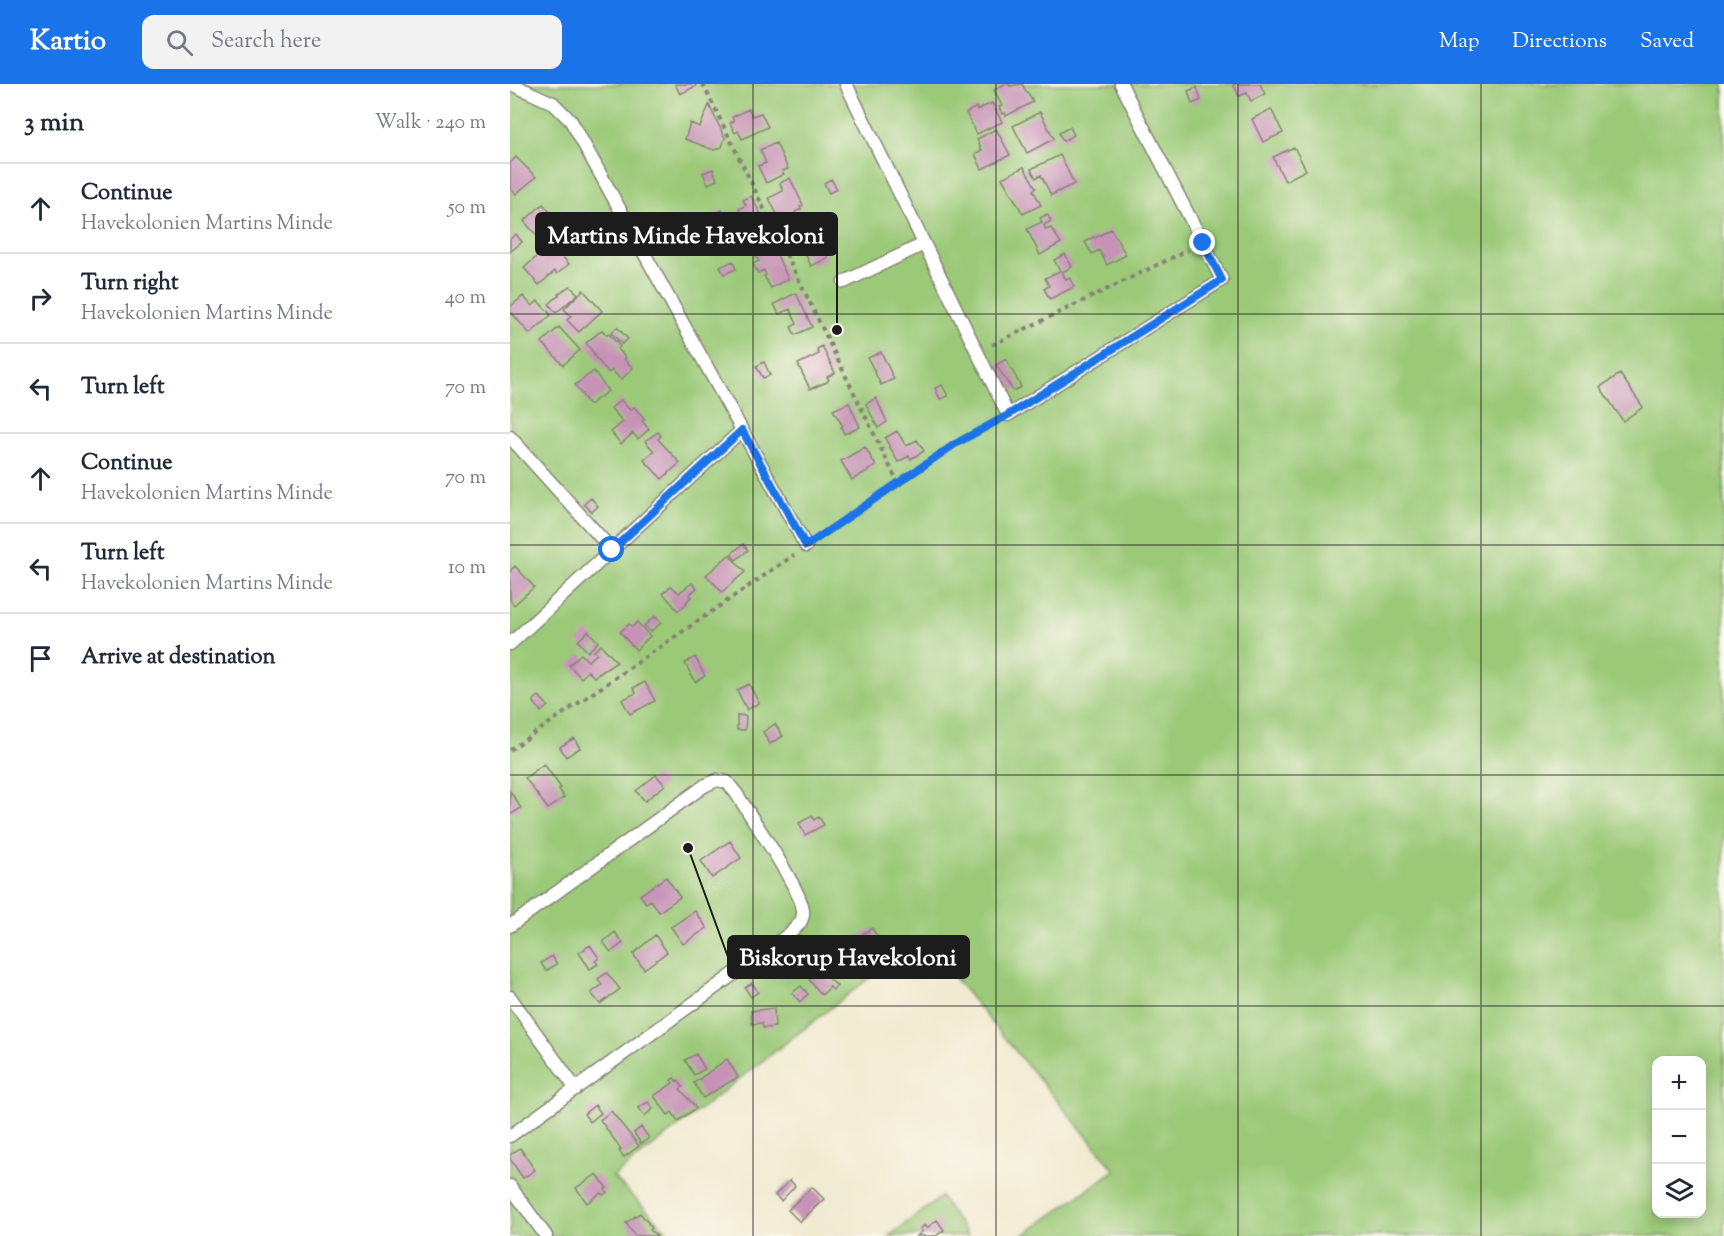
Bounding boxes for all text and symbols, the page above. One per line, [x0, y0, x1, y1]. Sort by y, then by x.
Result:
search box [142, 15, 562, 69]
text: Kartio [30, 22, 106, 62]
icon: search [163, 26, 196, 59]
text: Search here [211, 26, 321, 58]
text: Map [1439, 27, 1479, 57]
text: Directions [1512, 27, 1607, 57]
text: Saved [1640, 27, 1694, 57]
text: 3 min [24, 105, 84, 142]
text: Walk · 240 m [375, 109, 486, 138]
text: Continue [81, 178, 172, 210]
icon: ahead [24, 192, 57, 225]
text: 50 m [448, 194, 486, 223]
text: Havekolonien Martins Minde [81, 210, 333, 239]
callout: Martins Minde Havekoloni [536, 213, 837, 255]
text: Martins Minde Havekoloni [548, 220, 825, 254]
route end [1189, 229, 1215, 255]
text: Turn right [81, 268, 178, 300]
icon: right [24, 282, 57, 315]
text: 40 m [445, 284, 486, 313]
text: Havekolonien Martins Minde [81, 300, 333, 329]
icon: left [24, 372, 57, 405]
text: Turn left [81, 372, 164, 404]
text: 70 m [445, 374, 486, 403]
text: Continue [81, 448, 172, 480]
icon: ahead [24, 462, 57, 495]
text: 70 m [445, 464, 486, 493]
text: Havekolonien Martins Minde [81, 480, 333, 509]
route start [598, 536, 624, 562]
text: Turn left [81, 538, 164, 570]
icon: left [24, 552, 57, 585]
text: 10 m [448, 554, 486, 583]
text: Havekolonien Martins Minde [81, 570, 333, 599]
icon: arrive [24, 642, 57, 675]
text: Arrive at destination [81, 642, 276, 674]
callout: Biskorup Havekoloni [728, 936, 969, 978]
text: Biskorup Havekoloni [739, 942, 957, 976]
map controls [1652, 1056, 1706, 1218]
button: + [1652, 1056, 1706, 1110]
button: − [1652, 1110, 1706, 1164]
button: layers [1652, 1164, 1706, 1218]

